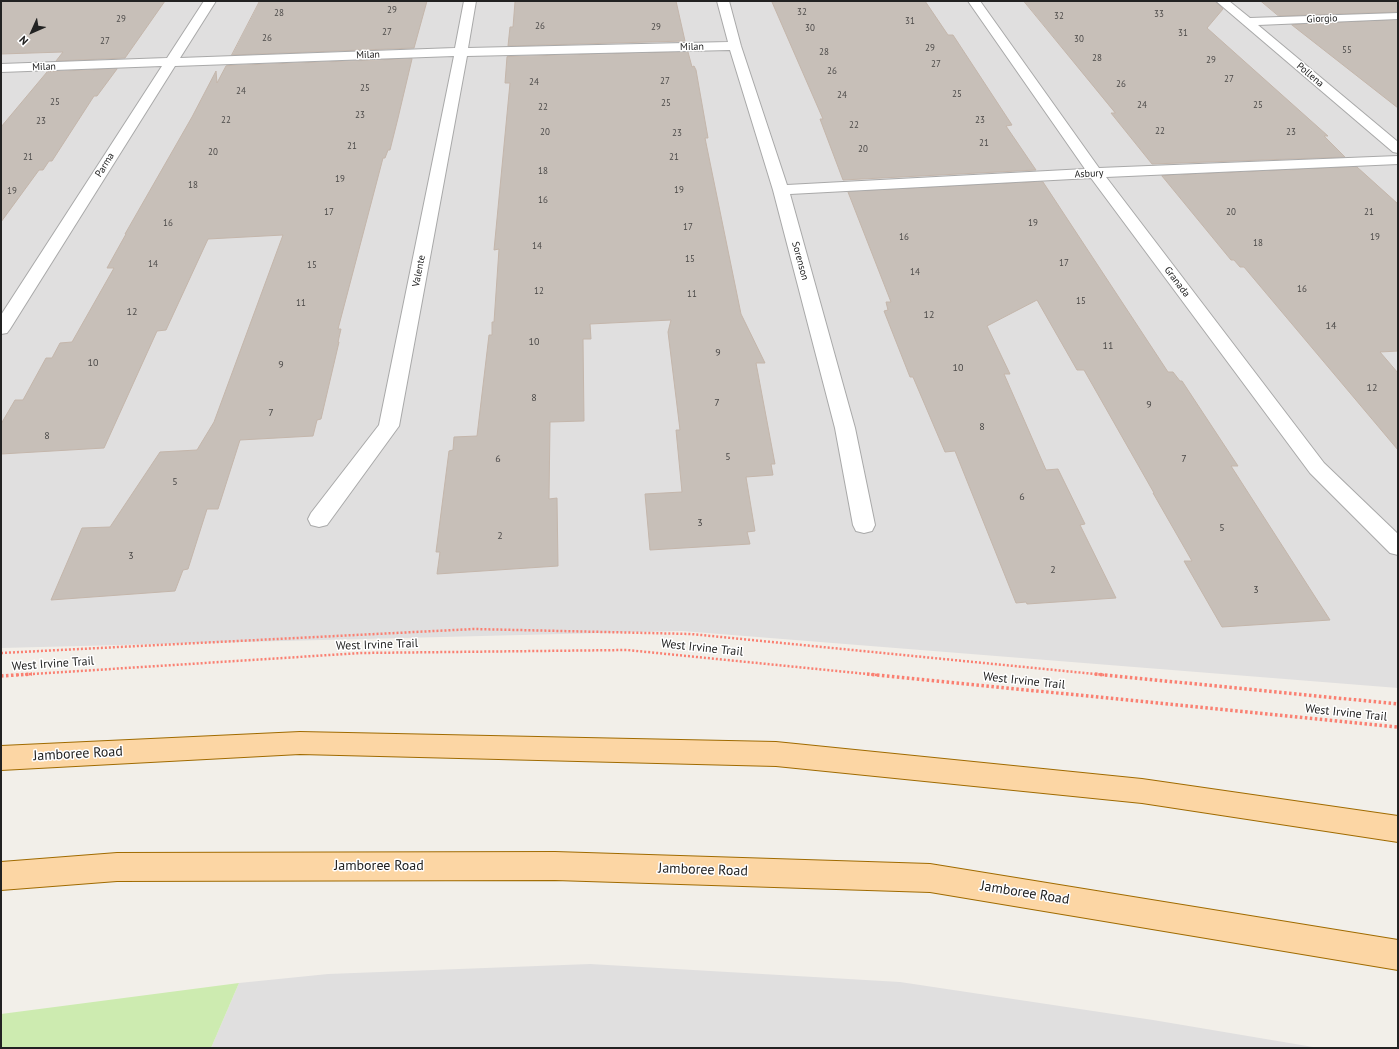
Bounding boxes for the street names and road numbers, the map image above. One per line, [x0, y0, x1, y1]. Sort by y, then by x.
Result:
street label: Giorgio [1306, 12, 1338, 26]
street label: Milan [680, 41, 704, 53]
street label: Milan [356, 49, 380, 61]
street label: Pollena [1294, 60, 1326, 90]
street label: Milan [32, 61, 56, 73]
street label: Parma [93, 151, 117, 179]
street label: Asbury [1074, 167, 1104, 181]
street label: Sorenson [789, 240, 811, 282]
street label: Valente [410, 254, 428, 288]
street label: Granada [1162, 264, 1192, 300]
street label: West Irvine Trail [336, 636, 418, 654]
street label: West Irvine Trail [660, 637, 744, 659]
street label: West Irvine Trail [11, 654, 95, 674]
street label: West Irvine Trail [982, 670, 1066, 692]
street label: West Irvine Trail [1304, 702, 1388, 724]
street label: Jamboree Road [33, 743, 123, 765]
street label: Jamboree Road [334, 858, 424, 874]
street label: Jamboree Road [658, 860, 748, 880]
street label: Jamboree Road [979, 878, 1071, 908]

